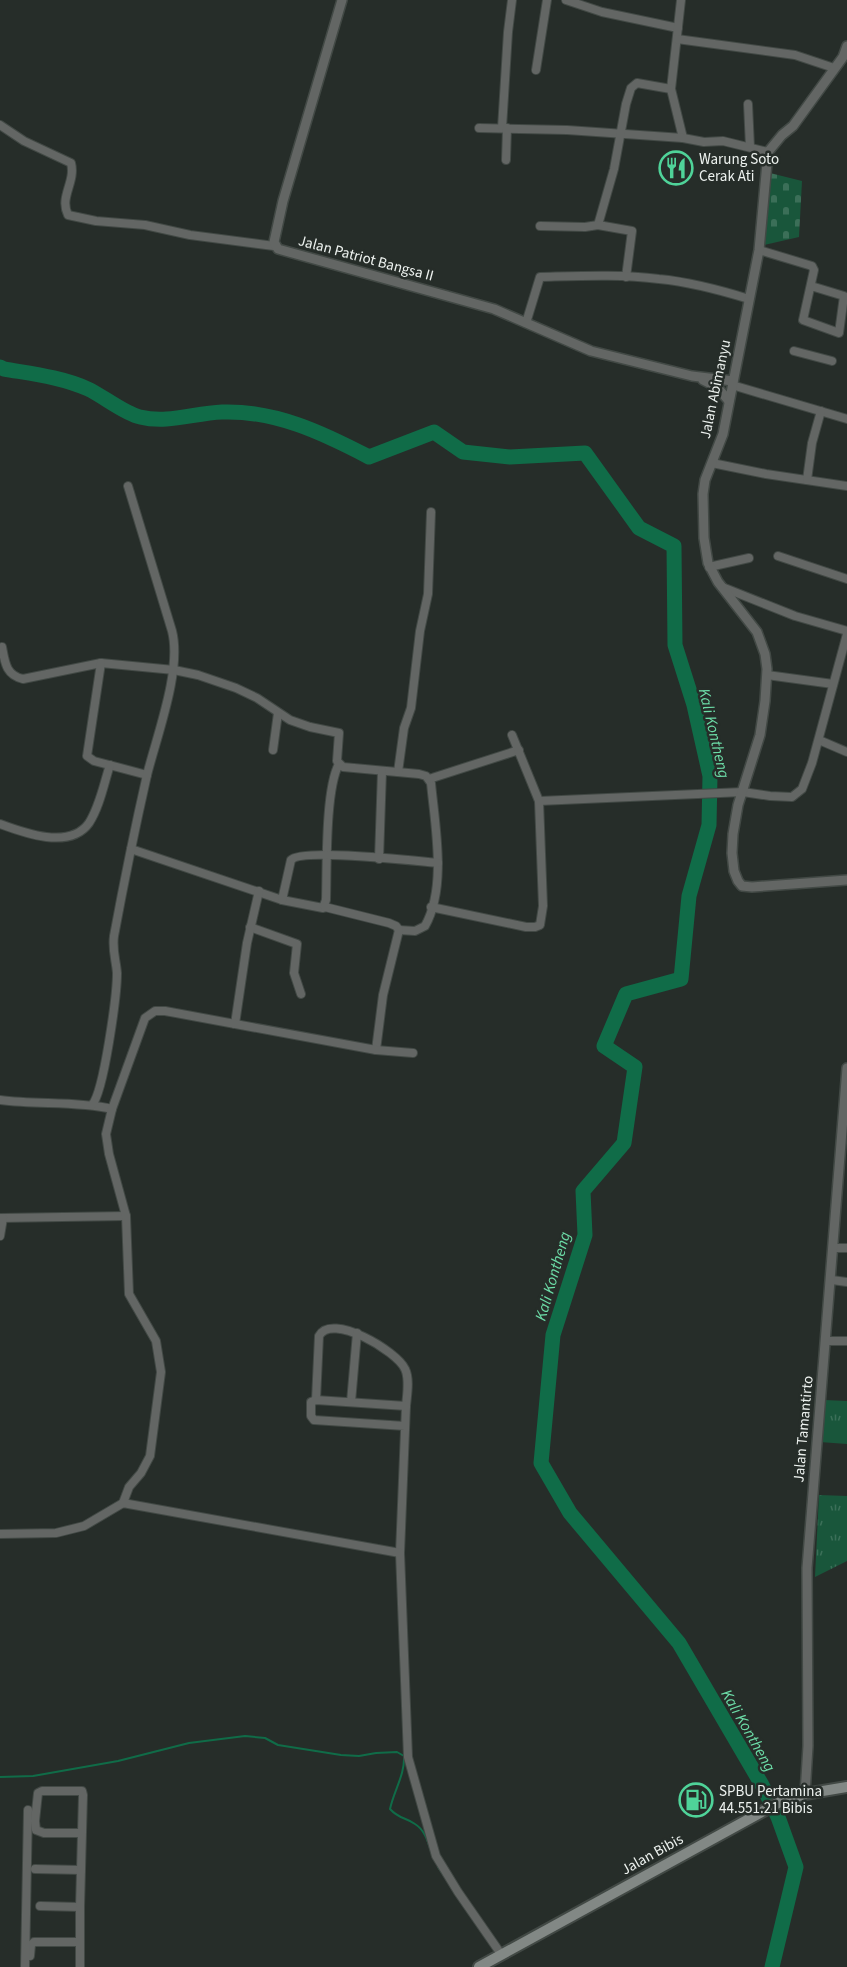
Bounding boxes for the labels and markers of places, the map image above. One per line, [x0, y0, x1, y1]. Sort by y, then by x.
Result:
place label: Warung Soto Cerak Ati [699, 149, 779, 187]
restaurant icon: Warung Soto Cerak Ati [658, 150, 694, 186]
place label: SPBU Pertamina 44.551.21 Bibis [719, 1781, 822, 1819]
fuel station icon: SPBU Pertamina 44.551.21 Bibis [678, 1782, 714, 1818]

